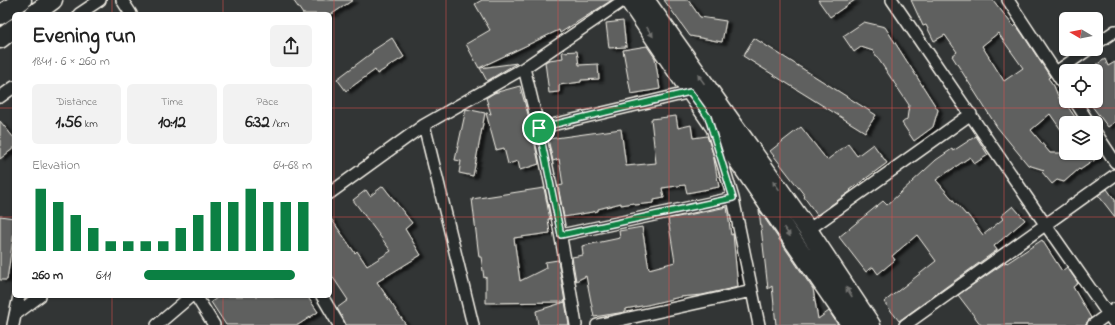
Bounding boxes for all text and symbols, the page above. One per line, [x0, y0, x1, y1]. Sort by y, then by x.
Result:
north arrow [1059, 12, 1103, 56]
map controls [1059, 12, 1103, 160]
text: Evening run [32, 21, 136, 53]
button: share [270, 25, 312, 67]
one-way arrow [647, 27, 654, 38]
text: 18:41 · 6 × 260 m [32, 52, 110, 71]
button: locate [1059, 64, 1103, 108]
one-way arrow [697, 73, 705, 84]
text: Distance [56, 94, 97, 110]
text: Time [161, 94, 183, 110]
text: Pace [257, 94, 278, 110]
text: 1.56 [56, 110, 82, 135]
text: 10:12 [158, 110, 186, 135]
text: 6:32 [245, 110, 270, 135]
pin [522, 111, 556, 145]
text: km [82, 116, 98, 132]
text: /km [270, 116, 289, 132]
button: layers [1059, 116, 1103, 160]
icon: arrive [528, 117, 550, 139]
text: Elevation [32, 156, 80, 175]
text: 64–68 m [273, 156, 312, 175]
one-way arrow [772, 180, 780, 190]
one-way arrow [783, 227, 791, 237]
text: 260 m [32, 266, 63, 285]
text: 6:11 [96, 266, 111, 285]
one-way arrow [845, 287, 853, 298]

